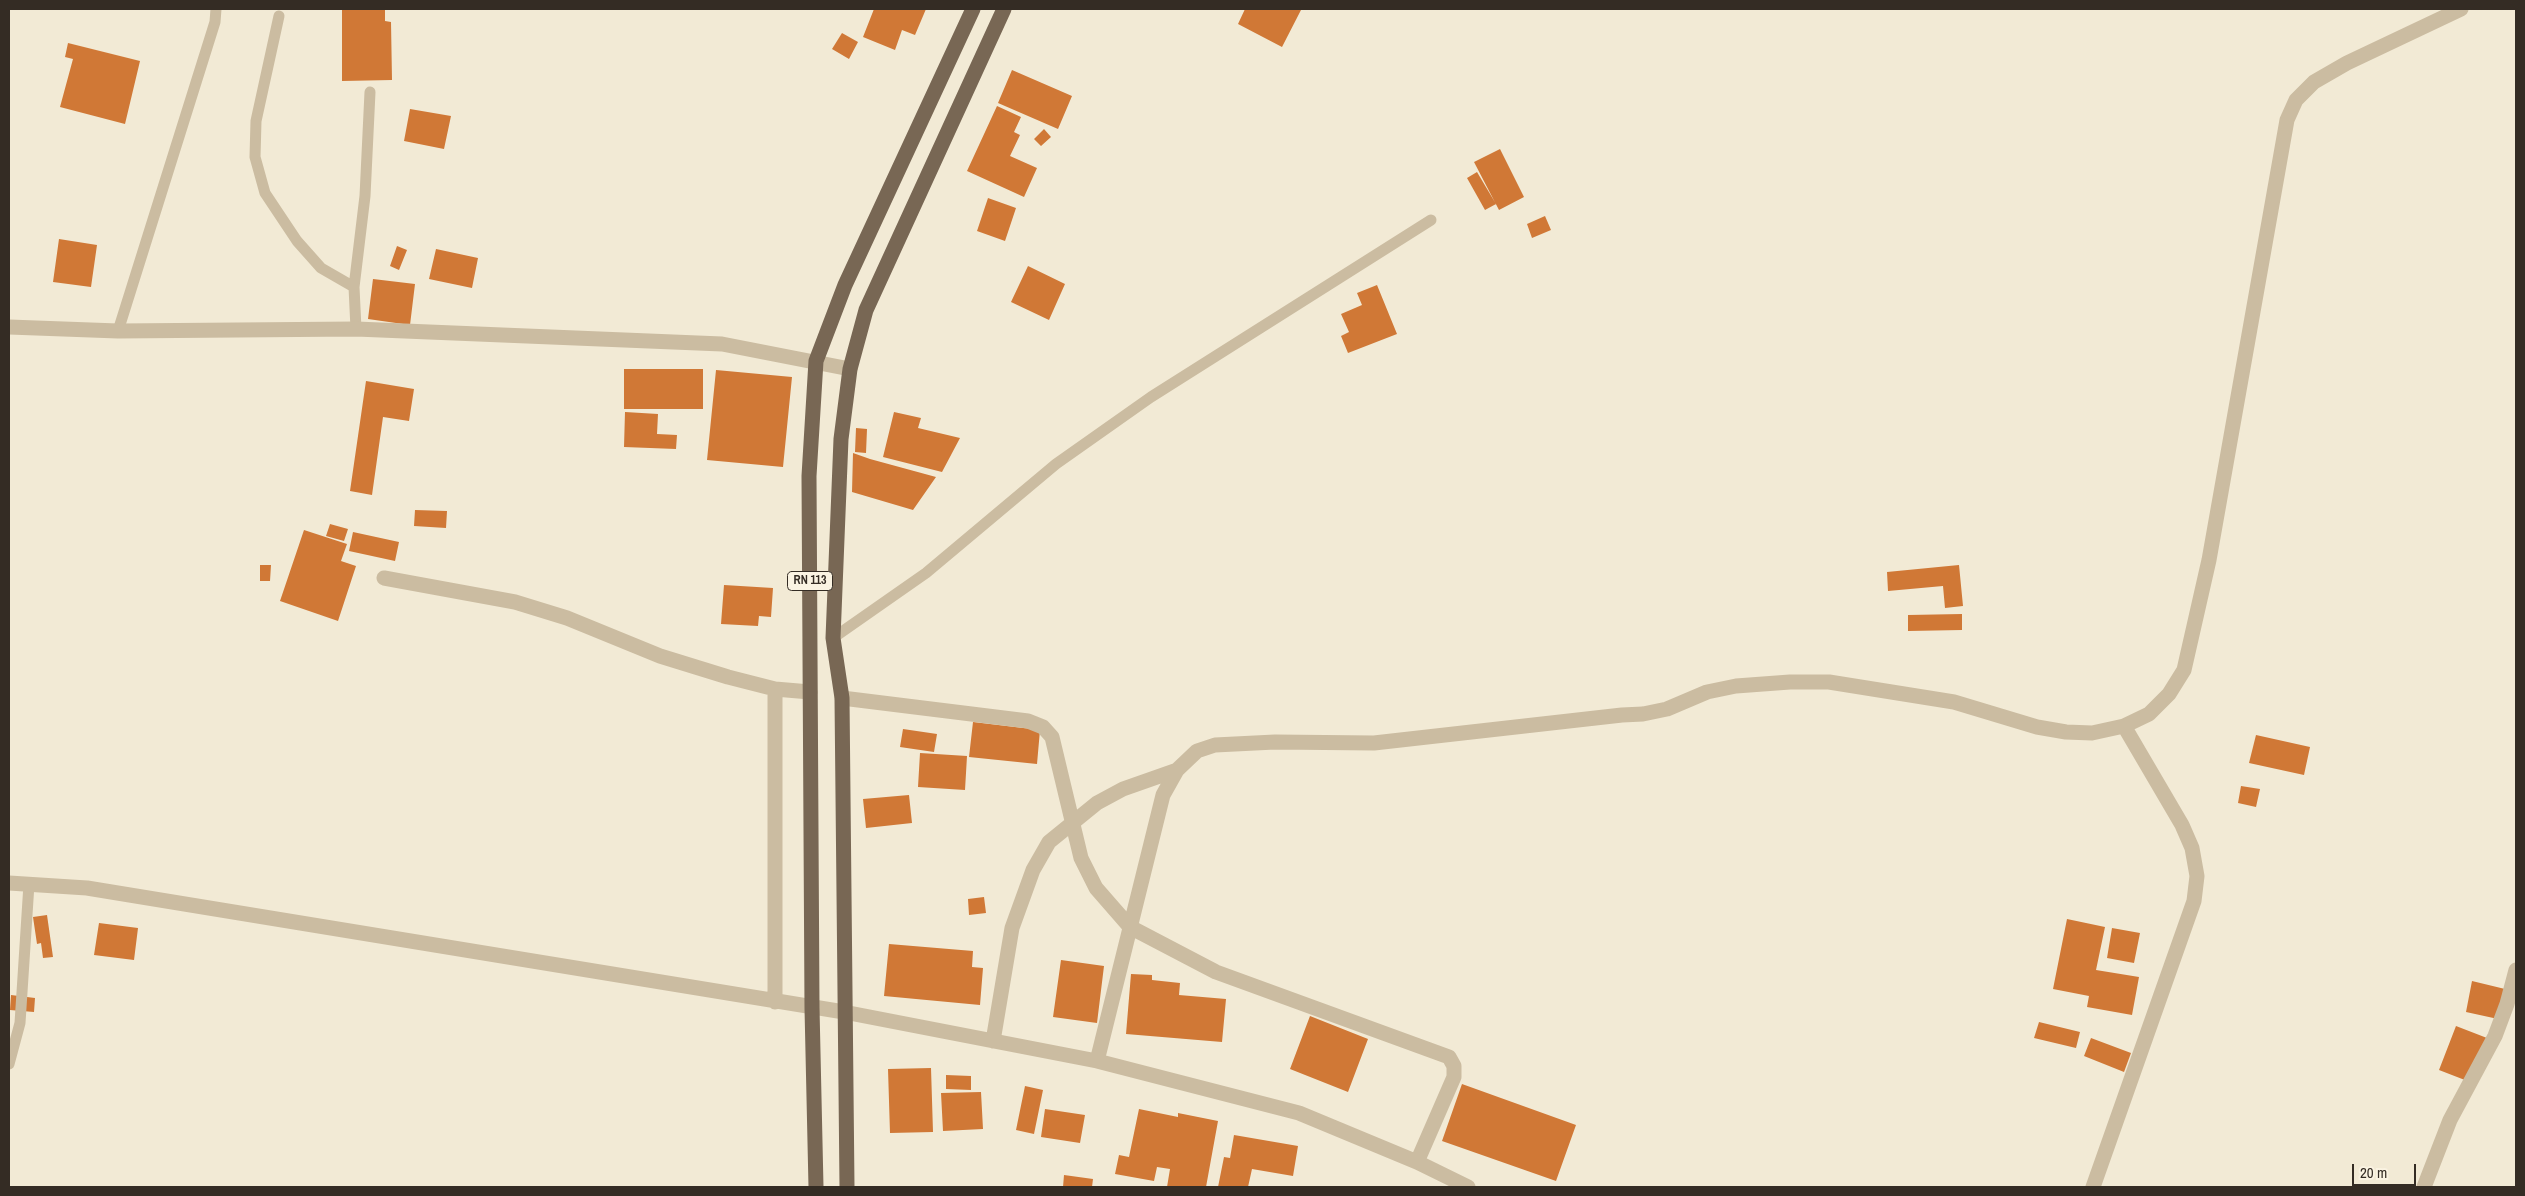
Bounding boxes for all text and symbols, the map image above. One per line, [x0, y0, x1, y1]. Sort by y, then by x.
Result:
road number: RN 113 [788, 572, 832, 590]
scale bar [2355, 1154, 2419, 1186]
text: 20 m [2360, 1162, 2387, 1183]

